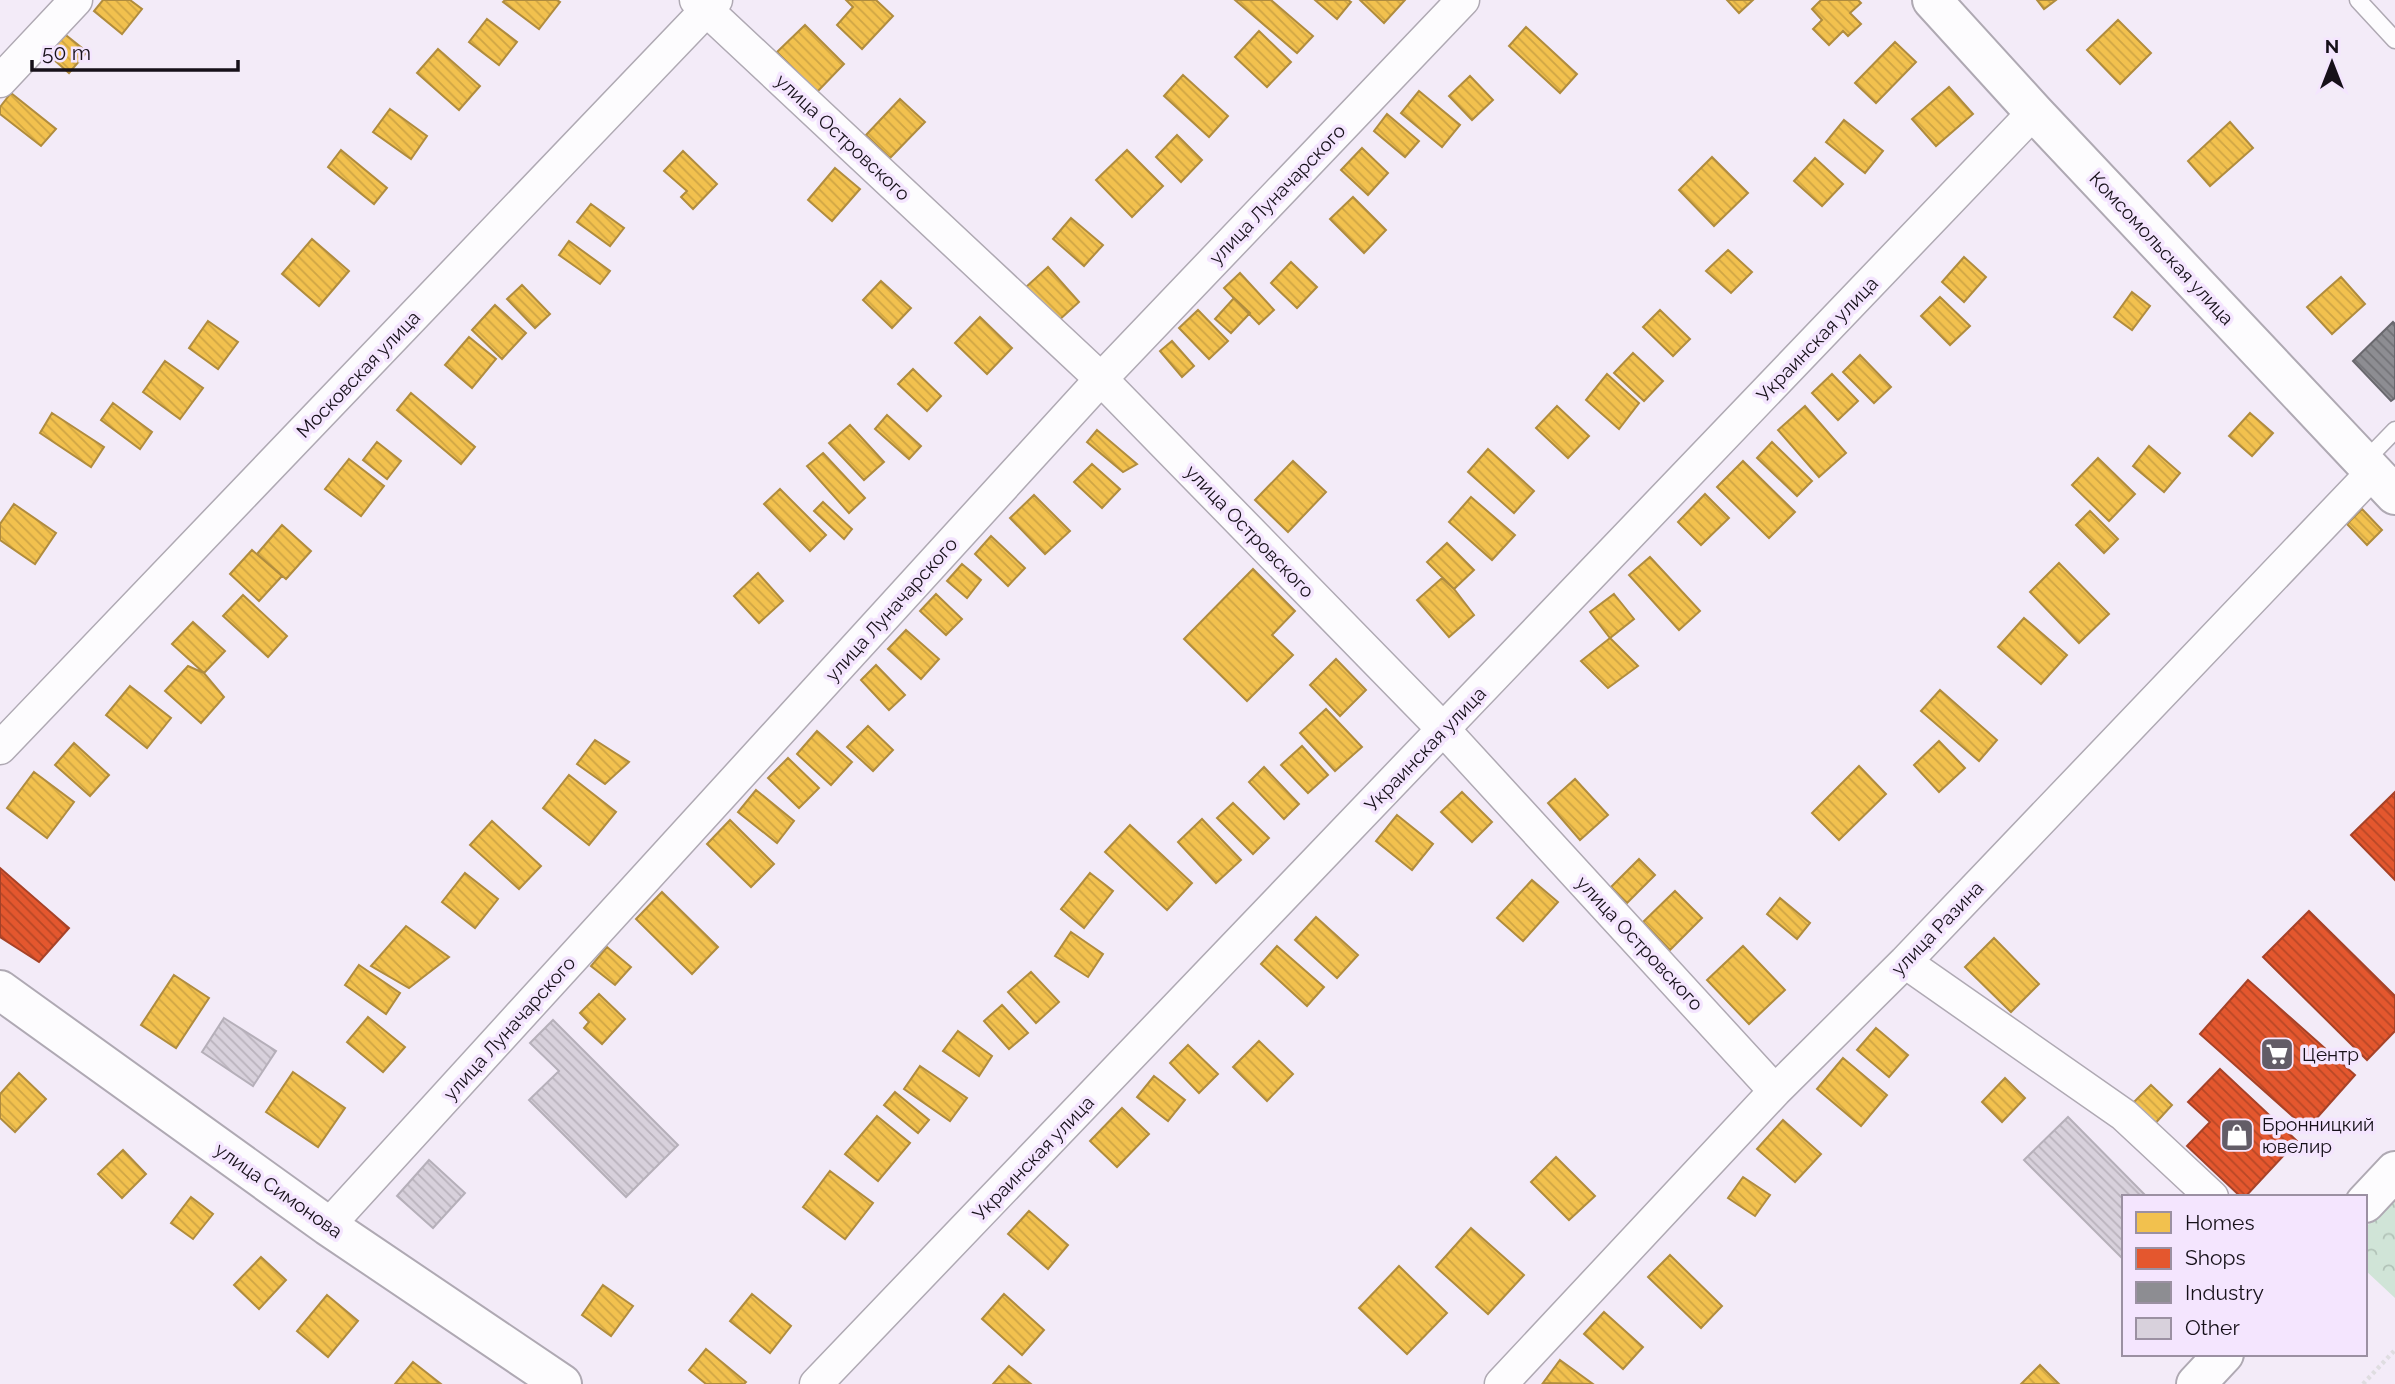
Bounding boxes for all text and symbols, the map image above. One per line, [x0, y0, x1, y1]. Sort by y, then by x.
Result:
scale bar [32, 28, 238, 72]
north arrow [2297, 28, 2367, 98]
text: N [2325, 35, 2339, 57]
text: 50 m [42, 40, 91, 65]
street label: улица Островского [771, 69, 915, 205]
street label: улица Луначарского [1204, 119, 1350, 269]
street label: Комсомольская улица [2085, 167, 2239, 329]
street label: Украинская улица [1752, 272, 1882, 406]
street label: Московская улица [292, 306, 424, 442]
street label: улица Островского [1181, 460, 1319, 602]
street label: улица Луначарского [821, 532, 961, 686]
street label: Украинская улица [1360, 682, 1490, 816]
street label: улица Островского [1572, 871, 1708, 1015]
street label: улица Разина [1887, 876, 1987, 980]
street label: улица Луначарского [439, 951, 579, 1105]
supermarket icon: Центр [2258, 1035, 2296, 1073]
place label: Центр [2302, 1043, 2359, 1065]
street label: Украинская улица [968, 1091, 1098, 1225]
place label: Бронницкий ювелир [2262, 1113, 2374, 1157]
shop icon: Бронницкий ювелир [2218, 1116, 2256, 1154]
street label: улица Симонова [211, 1138, 347, 1242]
legend [2122, 1195, 2367, 1356]
text: Homes [2185, 1210, 2255, 1235]
text: Shops [2185, 1245, 2246, 1270]
text: Industry [2185, 1280, 2264, 1305]
text: Other [2185, 1315, 2240, 1340]

